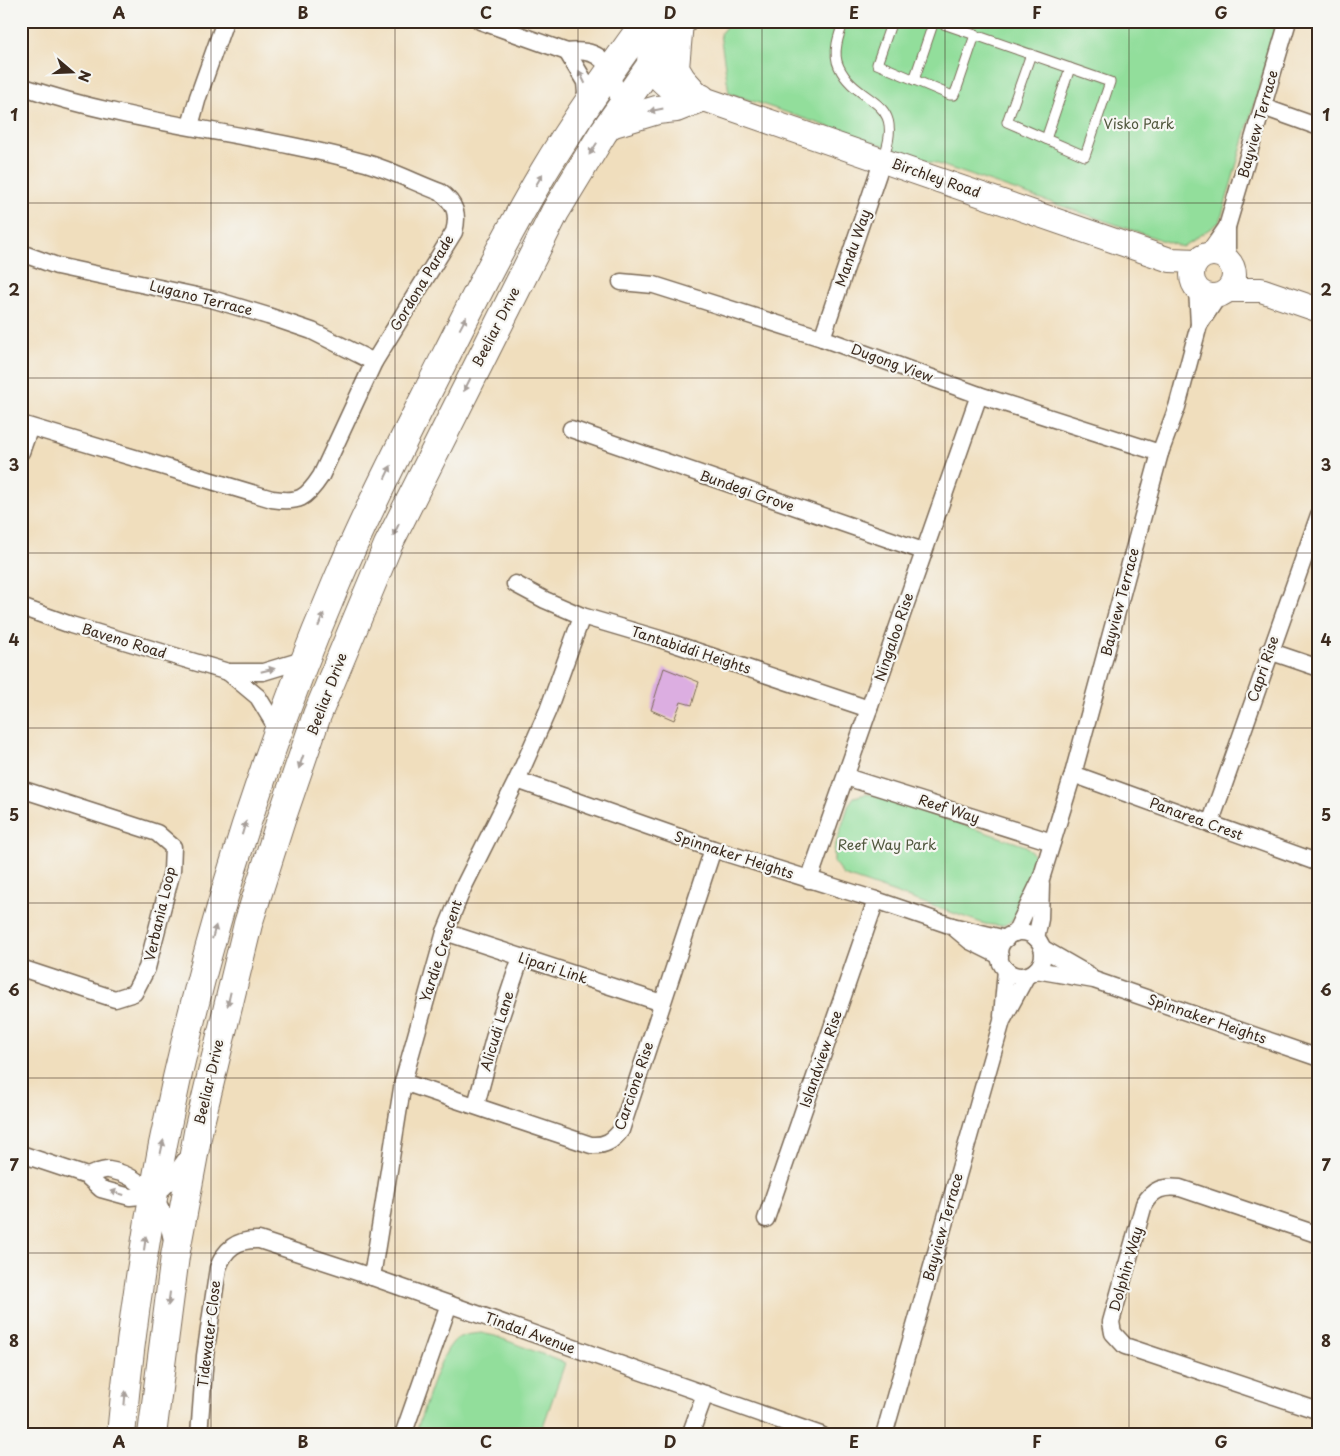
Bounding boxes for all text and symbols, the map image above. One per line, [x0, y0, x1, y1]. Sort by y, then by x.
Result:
text: A [113, 0, 126, 24]
text: B [298, 0, 309, 24]
text: C [480, 0, 492, 24]
text: D [664, 0, 676, 24]
text: E [849, 0, 859, 24]
text: F [1032, 0, 1042, 24]
text: G [1214, 0, 1228, 24]
north arrow [48, 48, 98, 98]
street label: Bayview Terrace [1232, 67, 1283, 180]
text: N [73, 68, 96, 85]
one-way arrow [578, 69, 586, 84]
text: 1 [10, 102, 18, 126]
text: 1 [1322, 102, 1330, 126]
one-way arrow [647, 107, 663, 115]
park label: Visko Park [1104, 113, 1175, 134]
one-way arrow [588, 142, 598, 156]
street label: Birchley Road [889, 152, 983, 203]
one-way arrow [535, 173, 544, 186]
street label: Mandu Way [829, 206, 876, 289]
street label: Gordona Parade [384, 231, 459, 335]
street label: Lugano Terrace [148, 275, 255, 320]
text: 2 [8, 277, 20, 301]
text: 2 [1320, 277, 1332, 301]
street label: Beeliar Drive [466, 283, 525, 371]
one-way arrow [459, 316, 467, 330]
street label: Dugong View [848, 338, 936, 387]
one-way arrow [463, 377, 471, 392]
text: 3 [9, 452, 19, 476]
text: 3 [1321, 452, 1331, 476]
one-way arrow [384, 464, 392, 479]
street label: Bundegi Grove [697, 465, 797, 517]
one-way arrow [391, 523, 400, 538]
street label: Bayview Terrace [1095, 545, 1144, 658]
street label: Ningaloo Rise [869, 590, 918, 684]
one-way arrow [318, 613, 326, 627]
street label: Baveno Road [79, 618, 169, 663]
street label: Tantabiddi Heights [629, 620, 754, 679]
text: 4 [9, 627, 20, 651]
text: 4 [1321, 627, 1332, 651]
street label: Capri Rise [1241, 633, 1284, 705]
street label: Beeliar Drive [301, 649, 352, 738]
one-way arrow [260, 666, 275, 674]
one-way arrow [297, 755, 305, 770]
street label: Reef Way [916, 789, 983, 828]
street label: Panarea Crest [1146, 792, 1246, 845]
text: 5 [9, 802, 19, 826]
text: 5 [1321, 802, 1331, 826]
one-way arrow [241, 821, 249, 836]
street label: Spinnaker Heights [672, 825, 797, 884]
park label: Reef Way Park [837, 834, 937, 855]
street label: Verbania Loop [138, 865, 181, 963]
street label: Yardie Crescent [414, 897, 467, 1005]
one-way arrow [210, 924, 218, 939]
street label: Lipari Link [516, 946, 591, 989]
text: 6 [8, 977, 20, 1001]
text: 6 [1320, 977, 1332, 1001]
street label: Alicudi Lane [474, 988, 519, 1074]
street label: Spinnaker Heights [1145, 988, 1270, 1049]
one-way arrow [225, 991, 233, 1006]
street label: Islandview Rise [794, 1008, 847, 1110]
street label: Beeliar Drive [188, 1037, 229, 1127]
street label: Carcione Rise [609, 1039, 659, 1133]
one-way arrow [158, 1139, 166, 1154]
text: 7 [9, 1152, 19, 1176]
text: 7 [1321, 1152, 1331, 1176]
street label: Bayview Terrace [917, 1170, 968, 1283]
one-way arrow [110, 1189, 125, 1197]
street label: Dolphin Way [1103, 1224, 1148, 1314]
one-way arrow [141, 1235, 149, 1251]
street label: Tidewater Close [192, 1279, 225, 1389]
one-way arrow [165, 1291, 173, 1307]
street label: Tindal Avenue [482, 1306, 579, 1359]
text: 8 [9, 1328, 19, 1352]
text: 8 [1321, 1328, 1331, 1352]
one-way arrow [121, 1390, 129, 1406]
text: A [113, 1429, 126, 1453]
text: B [298, 1429, 309, 1453]
text: C [480, 1429, 492, 1453]
text: D [664, 1429, 676, 1453]
text: E [849, 1429, 859, 1453]
text: F [1032, 1429, 1042, 1453]
text: G [1214, 1429, 1228, 1453]

